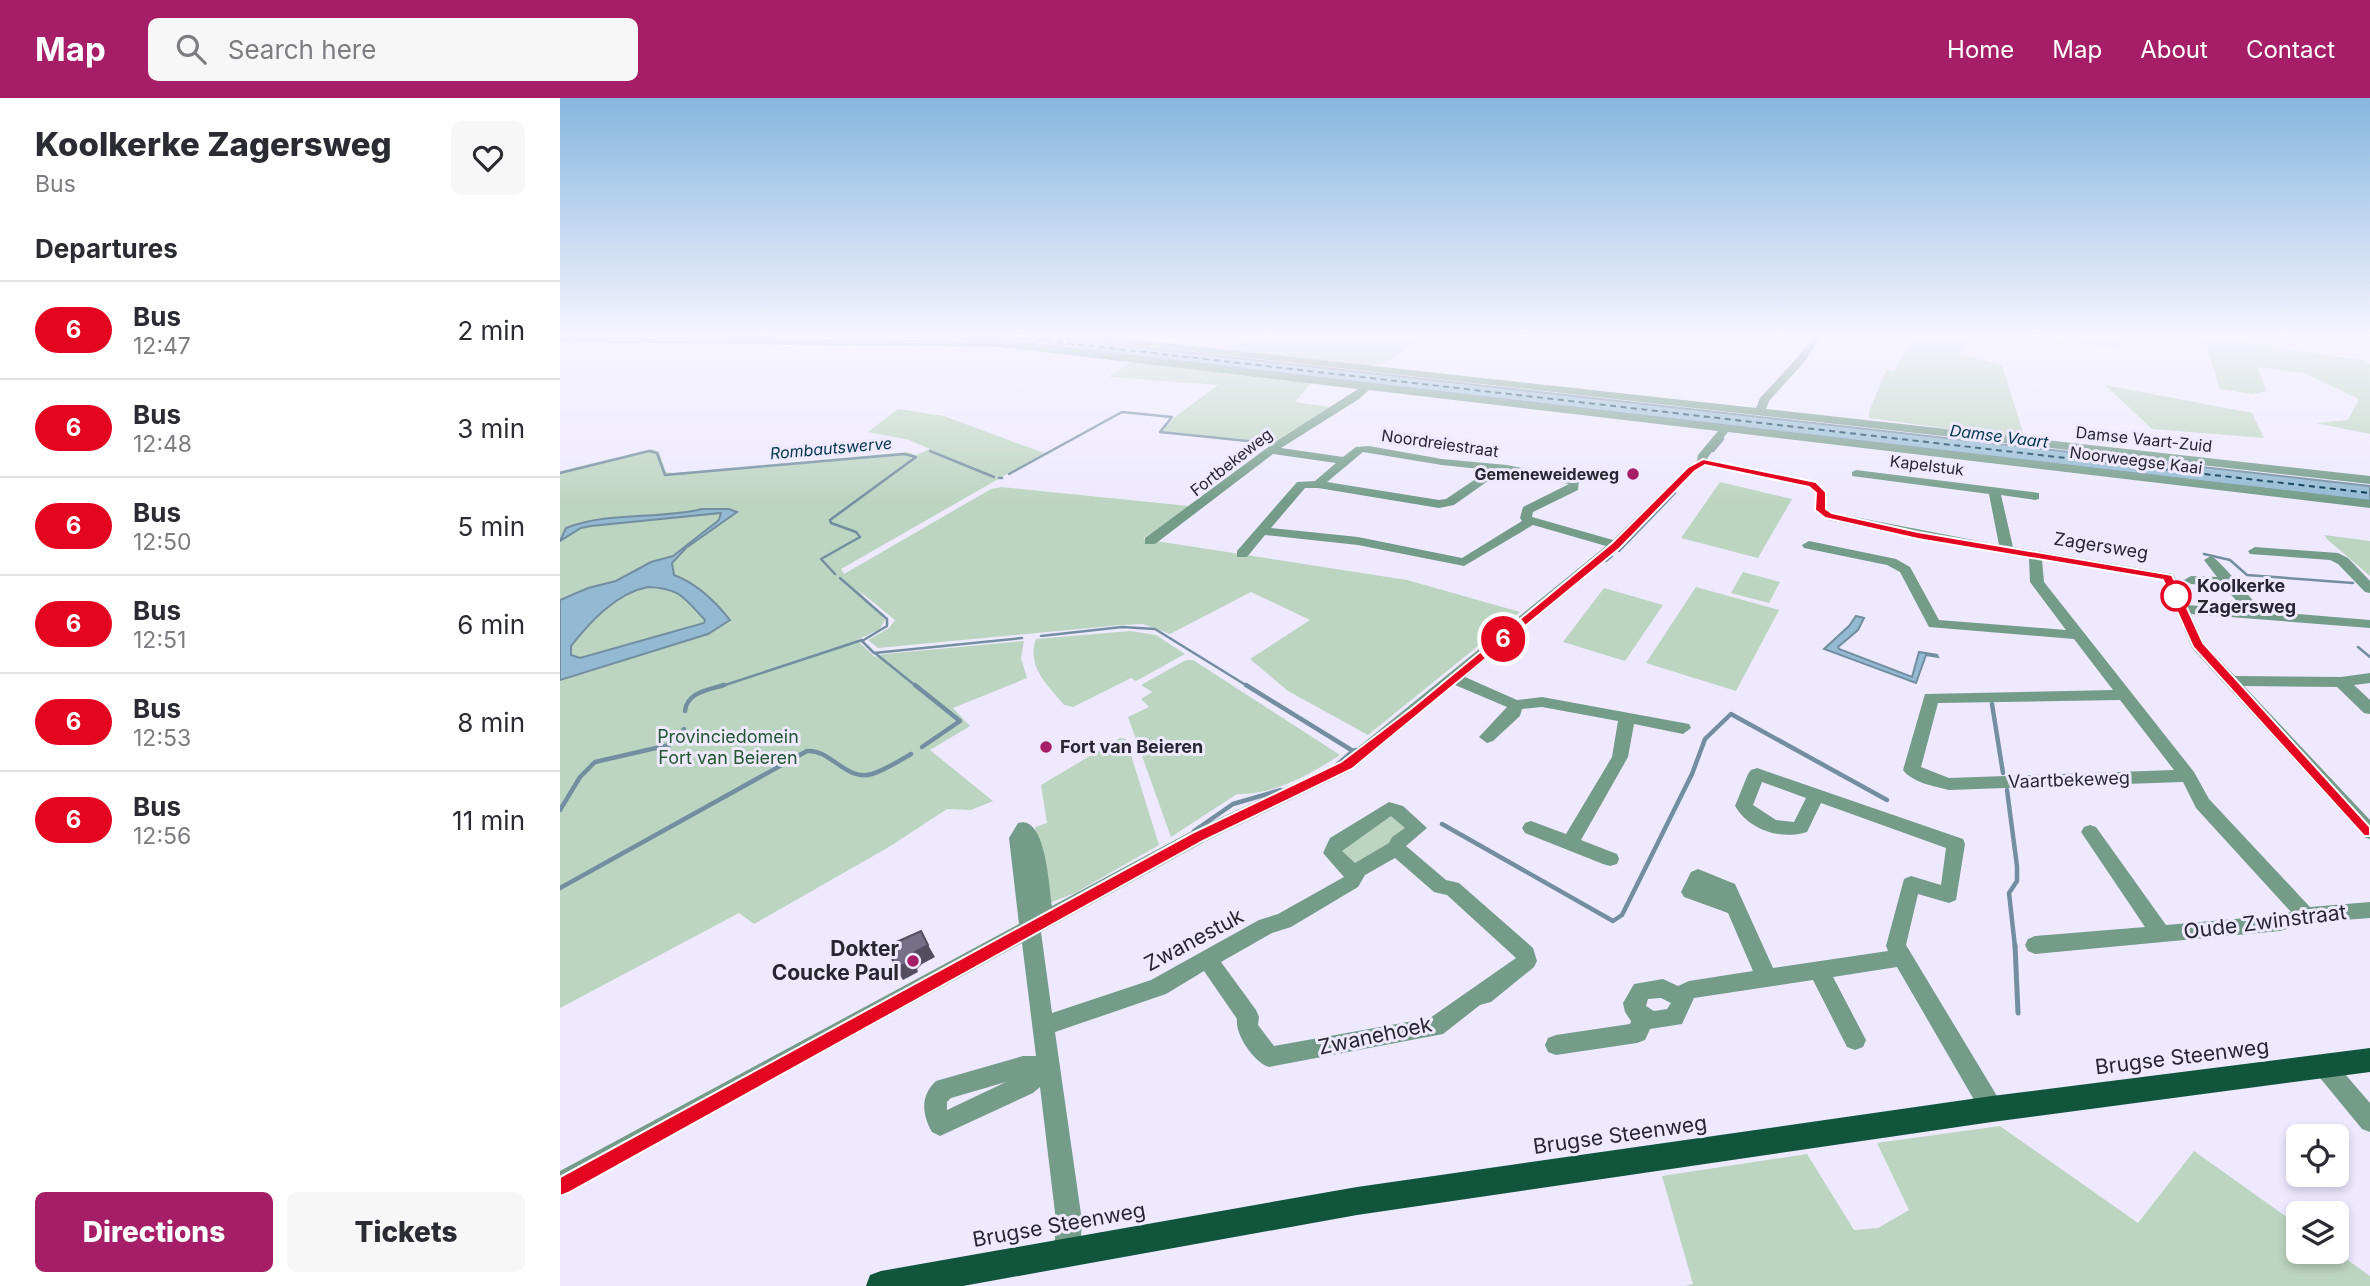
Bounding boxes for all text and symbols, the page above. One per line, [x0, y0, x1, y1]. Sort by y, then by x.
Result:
search box [148, 18, 638, 81]
text: Map [35, 29, 106, 69]
icon: search [172, 30, 210, 68]
text: Search here [228, 34, 376, 65]
text: Home [1947, 35, 2014, 64]
text: Map [2052, 35, 2102, 64]
text: About [2140, 35, 2208, 64]
text: Contact [2246, 35, 2335, 64]
button: heart [451, 121, 525, 195]
text: Koolkerke Zagersweg [35, 124, 392, 164]
text: Bus [35, 170, 76, 198]
text: Departures [35, 233, 178, 264]
text: Bus [133, 301, 181, 332]
text: 6 [66, 315, 81, 344]
text: 2 min [457, 315, 525, 346]
text: 12:47 [133, 332, 191, 360]
text: Bus [133, 399, 181, 430]
text: 6 [66, 413, 81, 442]
text: 3 min [457, 413, 525, 444]
water label: Damse Vaart [1949, 420, 2050, 452]
street label: Damse Vaart-Zuid [2075, 422, 2213, 456]
street label: Fortbekeweg [1186, 424, 1276, 500]
street label: Noordreiestraat [1380, 425, 1500, 461]
text: 12:48 [133, 430, 192, 458]
water label: Rombautswerve [769, 433, 893, 463]
street label: Noorweegse Kaai [2069, 442, 2203, 478]
street label: Kapelstuk [1889, 451, 1965, 480]
place label: Gemeneweideweg [1474, 464, 1619, 484]
marker: Gemeneweideweg [1625, 466, 1641, 482]
text: Bus [133, 497, 181, 528]
text: 6 [66, 511, 81, 540]
text: 5 min [457, 511, 525, 542]
text: 12:50 [133, 528, 192, 556]
street label: Zagersweg [2052, 528, 2150, 563]
place label: Koolkerke Zagersweg [2197, 575, 2296, 617]
marker: Koolkerke Zagersweg [2161, 581, 2191, 611]
text: Bus [133, 595, 181, 626]
text: 6 [66, 609, 81, 638]
text: 6 min [457, 609, 525, 640]
line badge: 6 [1480, 616, 1526, 662]
text: 6 [1495, 624, 1511, 653]
text: 12:51 [133, 626, 186, 654]
text: Bus [133, 693, 181, 724]
text: 6 [66, 707, 81, 736]
text: 8 min [457, 707, 525, 738]
text: 12:53 [133, 724, 191, 752]
park label: Provinciedomein Fort van Beieren [657, 726, 799, 768]
place label: Fort van Beieren [1060, 736, 1203, 757]
marker: Fort van Beieren [1038, 739, 1054, 755]
street label: Vaartbekeweg [2008, 767, 2130, 792]
text: Bus [133, 791, 181, 822]
text: 6 [66, 805, 81, 834]
text: 11 min [452, 805, 525, 836]
text: 12:56 [133, 822, 191, 850]
street label: Oude Zwinstraat [2182, 899, 2348, 944]
street label: Zwanestuk [1140, 903, 1248, 976]
place label: Dokter Coucke Paul [772, 936, 899, 985]
marker: Dokter Coucke Paul [905, 953, 921, 969]
street label: Zwanehoek [1316, 1011, 1434, 1060]
street label: Brugse Steenweg [2093, 1033, 2270, 1080]
street label: Brugse Steenweg [1531, 1110, 1708, 1159]
map controls [2286, 1124, 2349, 1264]
button: locate [2286, 1124, 2349, 1187]
button: Directions [35, 1192, 273, 1272]
button: Tickets [287, 1192, 525, 1272]
street label: Brugse Steenweg [971, 1197, 1147, 1252]
button: layers [2286, 1201, 2349, 1264]

